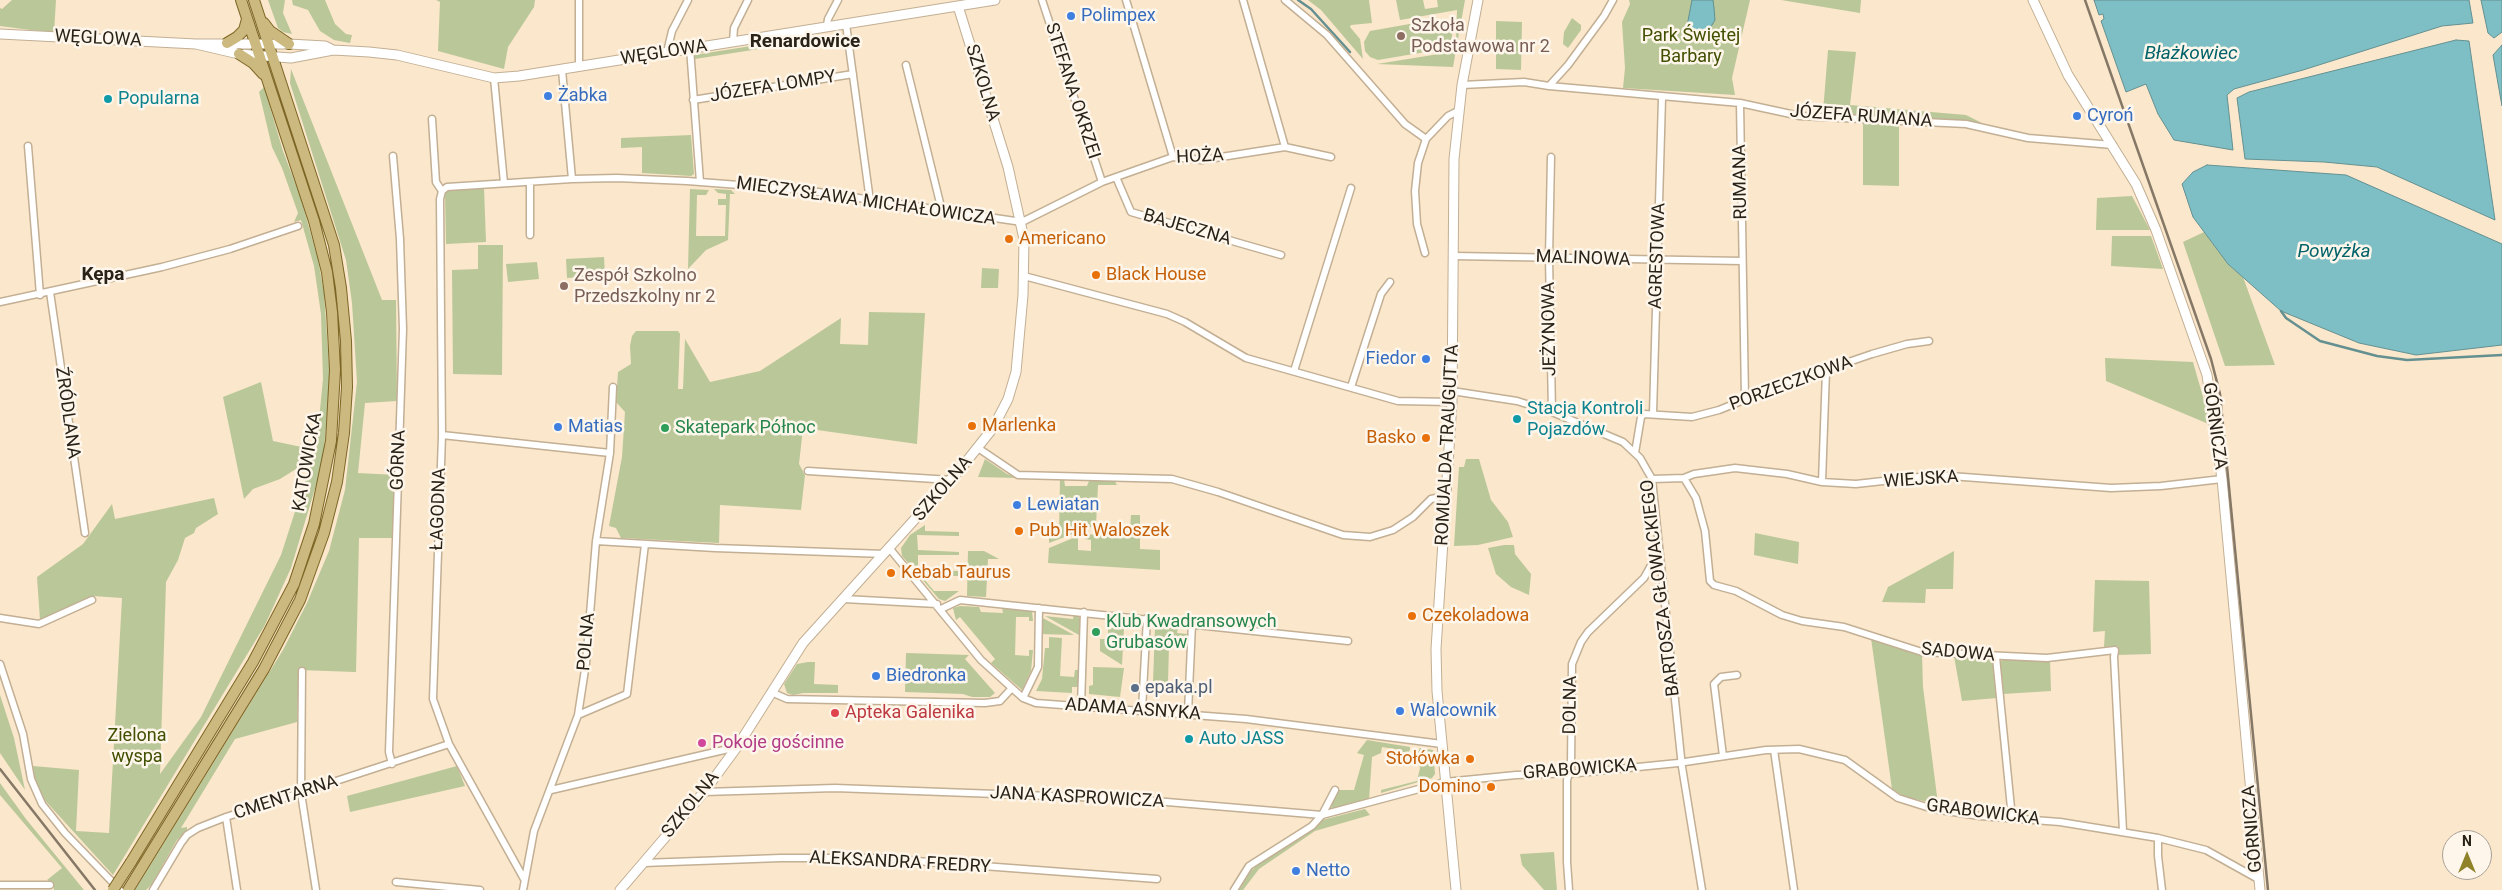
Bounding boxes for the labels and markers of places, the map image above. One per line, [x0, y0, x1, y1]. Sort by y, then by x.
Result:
place label: Polimpex [1081, 5, 1156, 27]
marker: Polimpex [1065, 10, 1077, 22]
place label: Szkoła Podstawowa nr 2 [1411, 15, 1550, 58]
marker: Szkoła Podstawowa nr 2 [1395, 30, 1407, 42]
place label: Żabka [558, 85, 608, 107]
place label: Popularna [118, 88, 200, 110]
marker: Żabka [542, 90, 554, 102]
marker: Popularna [102, 93, 114, 105]
place label: Cyroń [2087, 105, 2133, 127]
marker: Cyroń [2071, 110, 2083, 122]
place label: Americano [1019, 228, 1106, 250]
marker: Americano [1003, 233, 1015, 245]
place label: Black House [1106, 264, 1206, 286]
place label: Zespół Szkolno Przedszkolny nr 2 [574, 265, 715, 308]
marker: Black House [1090, 269, 1102, 281]
marker: Zespół Szkolno Przedszkolny nr 2 [558, 280, 570, 292]
place label: Fiedor [1366, 348, 1416, 370]
marker: Fiedor [1420, 353, 1432, 365]
place label: Stacja Kontroli Pojazdów [1527, 398, 1643, 440]
marker: Stacja Kontroli Pojazdów [1511, 413, 1523, 425]
place label: Marlenka [982, 415, 1056, 437]
place label: Matias [568, 416, 623, 438]
place label: Skatepark Północ [675, 417, 816, 439]
marker: Marlenka [966, 420, 978, 432]
marker: Matias [552, 421, 564, 433]
marker: Skatepark Północ [659, 422, 671, 434]
place label: Basko [1366, 427, 1416, 449]
marker: Basko [1420, 432, 1432, 444]
place label: Lewiatan [1027, 494, 1100, 516]
marker: Lewiatan [1011, 499, 1023, 511]
place label: Pub Hit Waloszek [1029, 520, 1169, 542]
marker: Pub Hit Waloszek [1013, 525, 1025, 537]
place label: Kebab Taurus [901, 562, 1011, 584]
marker: Kebab Taurus [885, 567, 897, 579]
place label: Czekoladowa [1422, 605, 1529, 627]
marker: Czekoladowa [1406, 610, 1418, 622]
place label: Klub Kwadransowych Grubasów [1106, 611, 1277, 654]
marker: Klub Kwadransowych Grubasów [1090, 626, 1102, 638]
place label: Biedronka [886, 665, 966, 687]
marker: Biedronka [870, 670, 882, 682]
place label: epaka.pl [1145, 677, 1213, 699]
marker: epaka.pl [1129, 682, 1141, 694]
place label: Walcownik [1410, 700, 1497, 722]
place label: Apteka Galenika [845, 702, 975, 724]
marker: Walcownik [1394, 705, 1406, 717]
marker: Apteka Galenika [829, 707, 841, 719]
place label: Auto JASS [1199, 728, 1284, 750]
place label: Pokoje gościnne [712, 732, 844, 754]
marker: Auto JASS [1183, 733, 1195, 745]
marker: Pokoje gościnne [696, 737, 708, 749]
place label: Stołówka [1386, 748, 1460, 770]
marker: Stołówka [1464, 753, 1476, 765]
place label: Domino [1419, 776, 1481, 798]
marker: Domino [1485, 781, 1497, 793]
place label: Netto [1306, 860, 1350, 882]
marker: Netto [1290, 865, 1302, 877]

